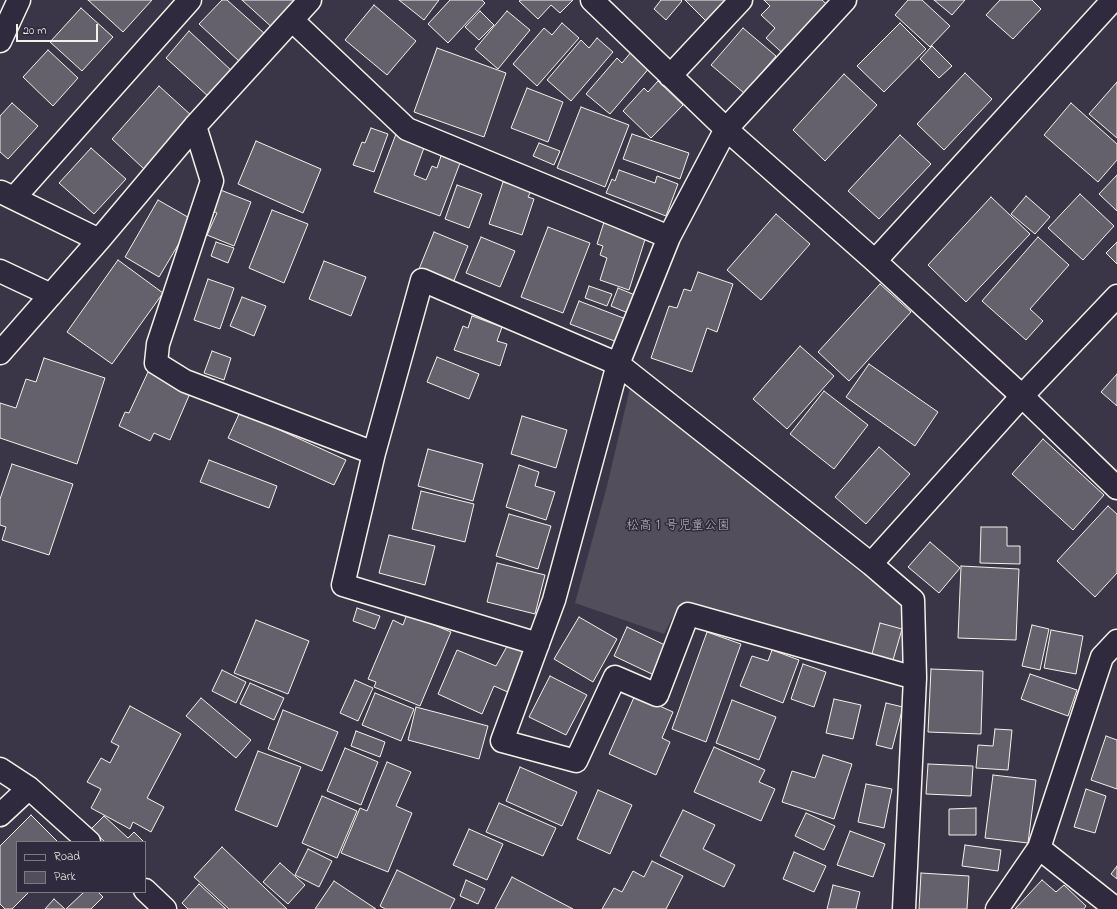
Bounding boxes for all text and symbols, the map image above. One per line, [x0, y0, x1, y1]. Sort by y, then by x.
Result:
scale bar [18, 16, 100, 42]
text: 20 m [23, 22, 46, 40]
park label: 松高１号児童公園 [626, 519, 730, 535]
legend [16, 841, 146, 893]
text: Road [54, 848, 80, 866]
text: Park [54, 868, 76, 886]

